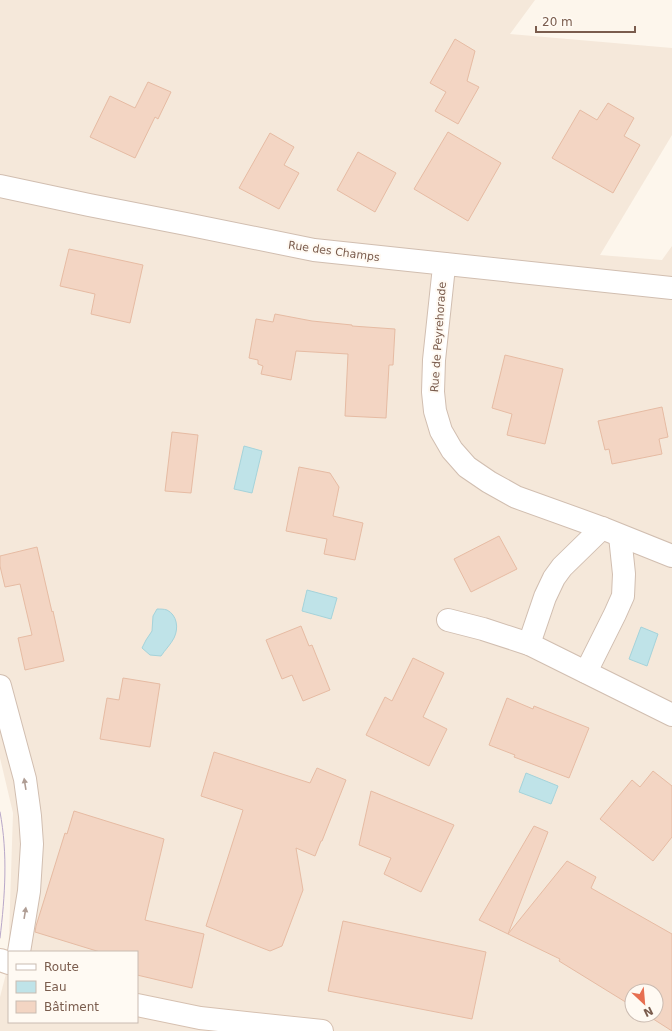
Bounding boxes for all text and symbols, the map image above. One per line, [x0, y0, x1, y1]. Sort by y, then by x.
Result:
scale bar [536, 8, 635, 34]
text: 20 m [542, 15, 573, 29]
street label: Rue des Champs [287, 239, 381, 264]
street label: Rue de Peyrehorade [428, 281, 449, 393]
one-way arrow [22, 778, 28, 790]
one-way arrow [22, 907, 28, 920]
legend [8, 951, 138, 1023]
text: Route [44, 960, 79, 974]
text: Eau [44, 980, 67, 994]
north arrow [624, 983, 664, 1023]
text: Bâtiment [44, 1000, 99, 1014]
text: N [641, 1004, 655, 1019]

